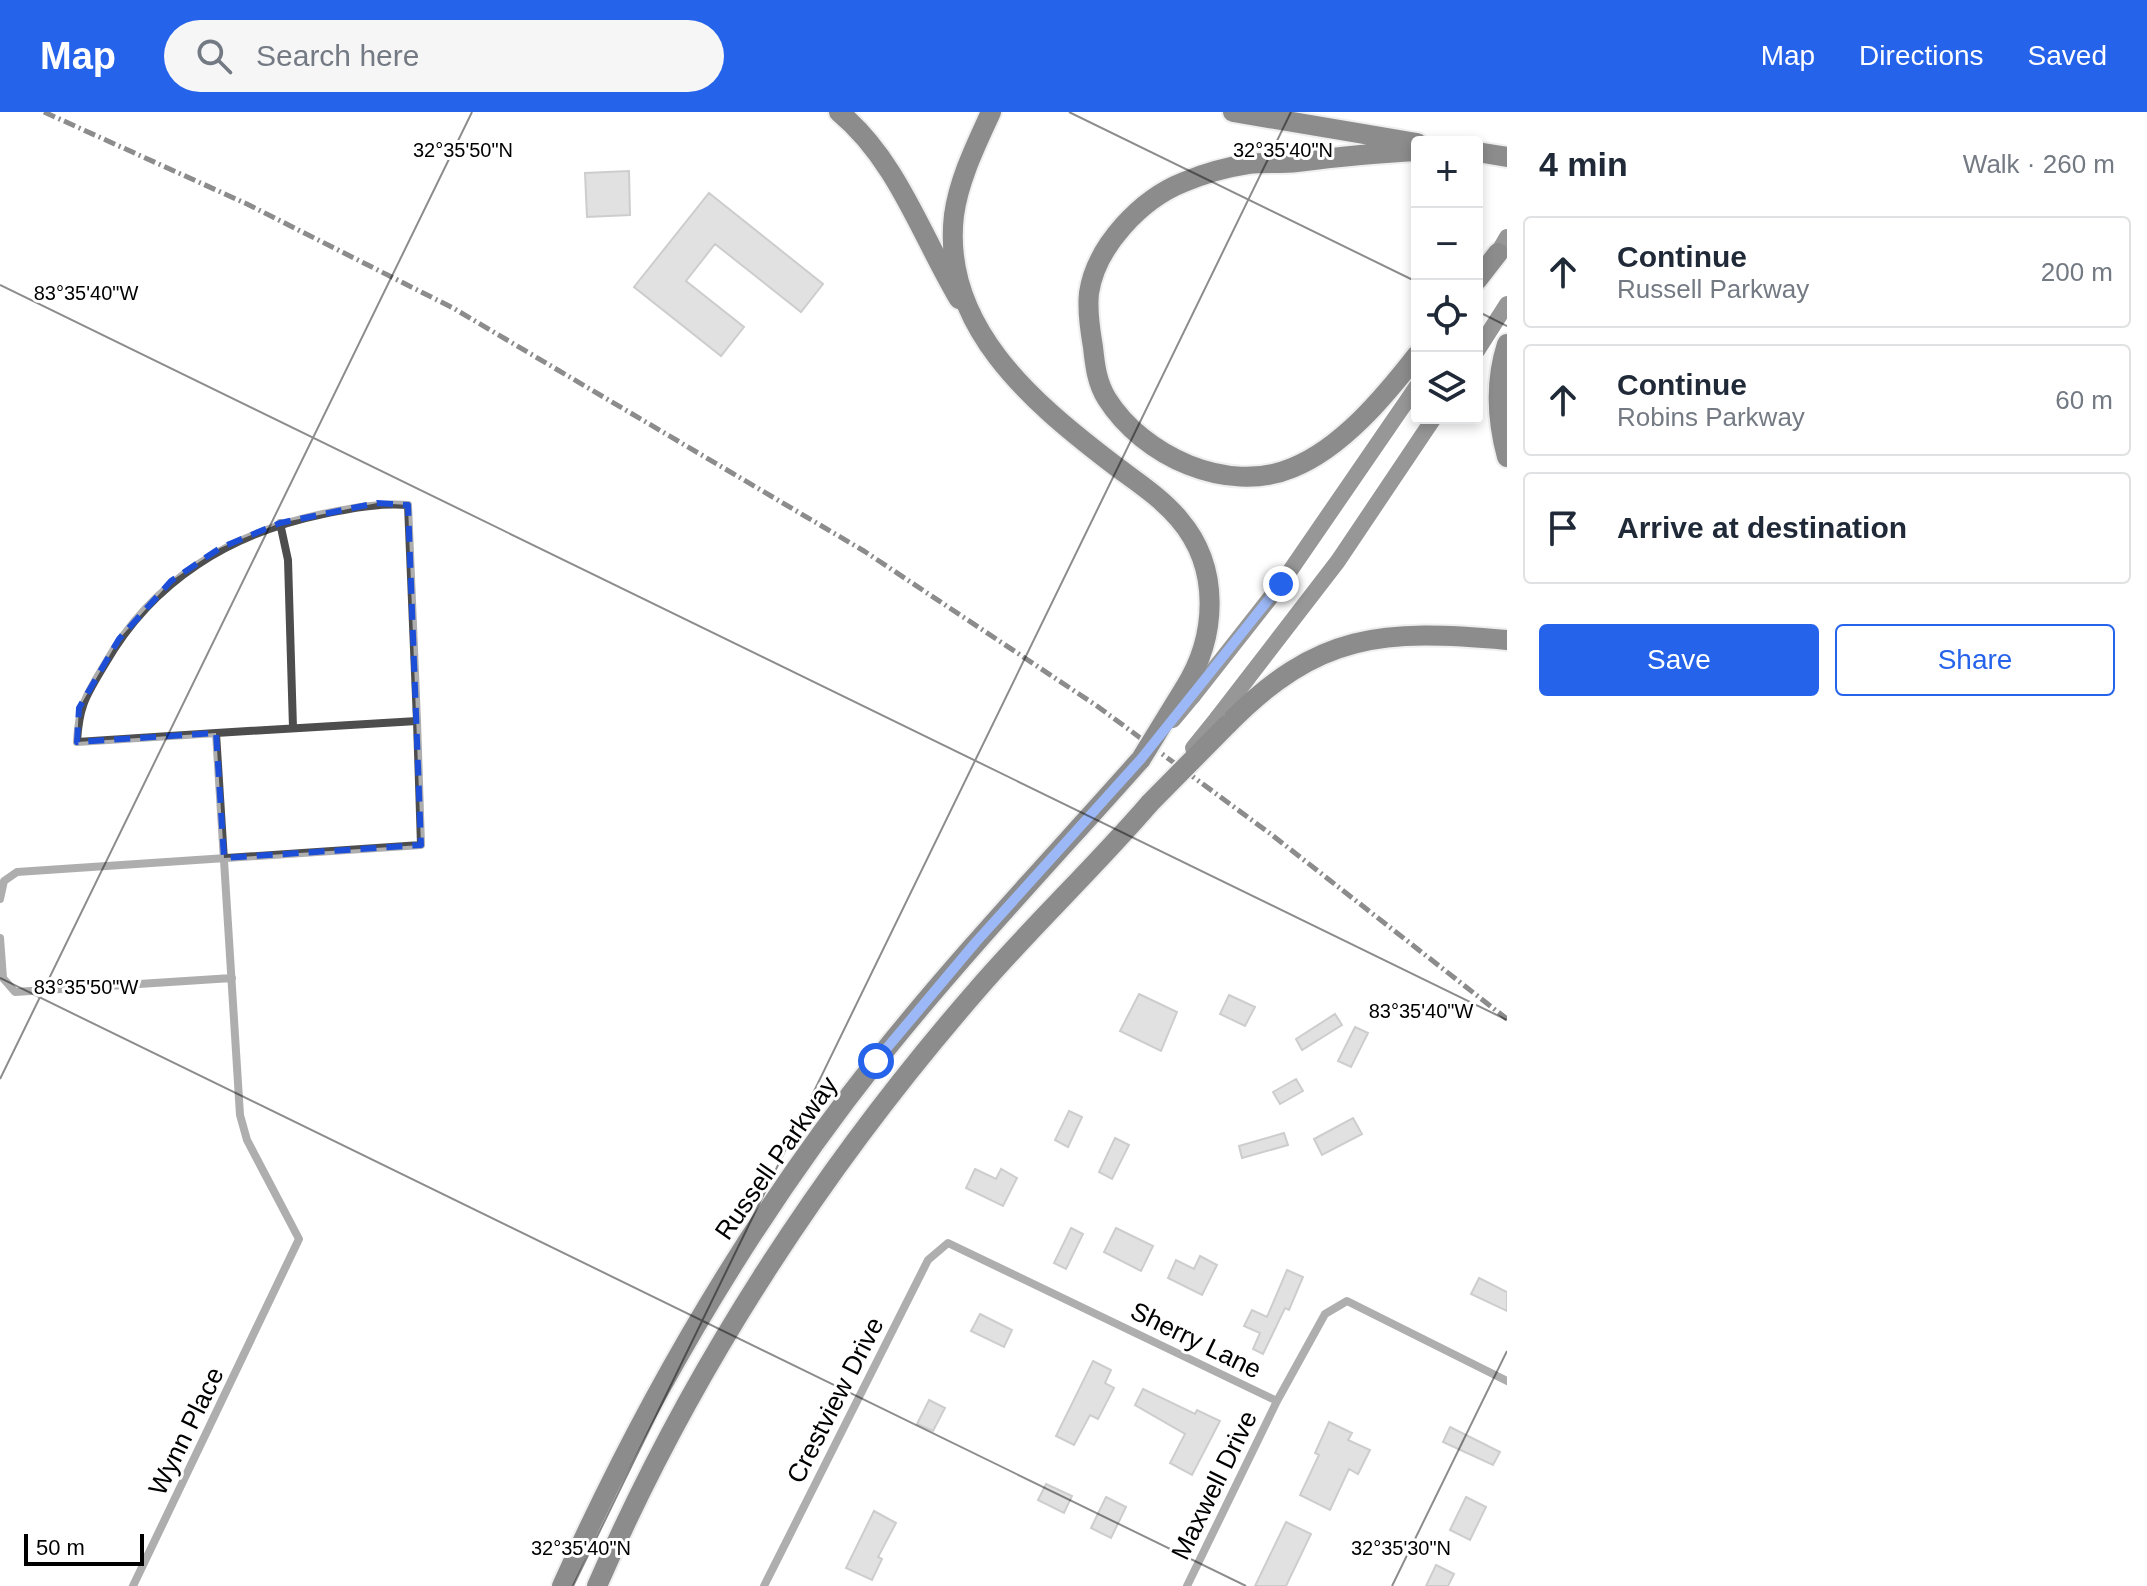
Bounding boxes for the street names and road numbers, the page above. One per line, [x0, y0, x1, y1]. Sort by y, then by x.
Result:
street label: Russell Parkway [709, 1071, 843, 1245]
street label: Sherry Lane [1126, 1295, 1266, 1385]
street label: Crestview Drive [780, 1312, 890, 1488]
street label: Wynn Place [142, 1362, 230, 1500]
street label: Maxwell Drive [1165, 1406, 1263, 1564]

